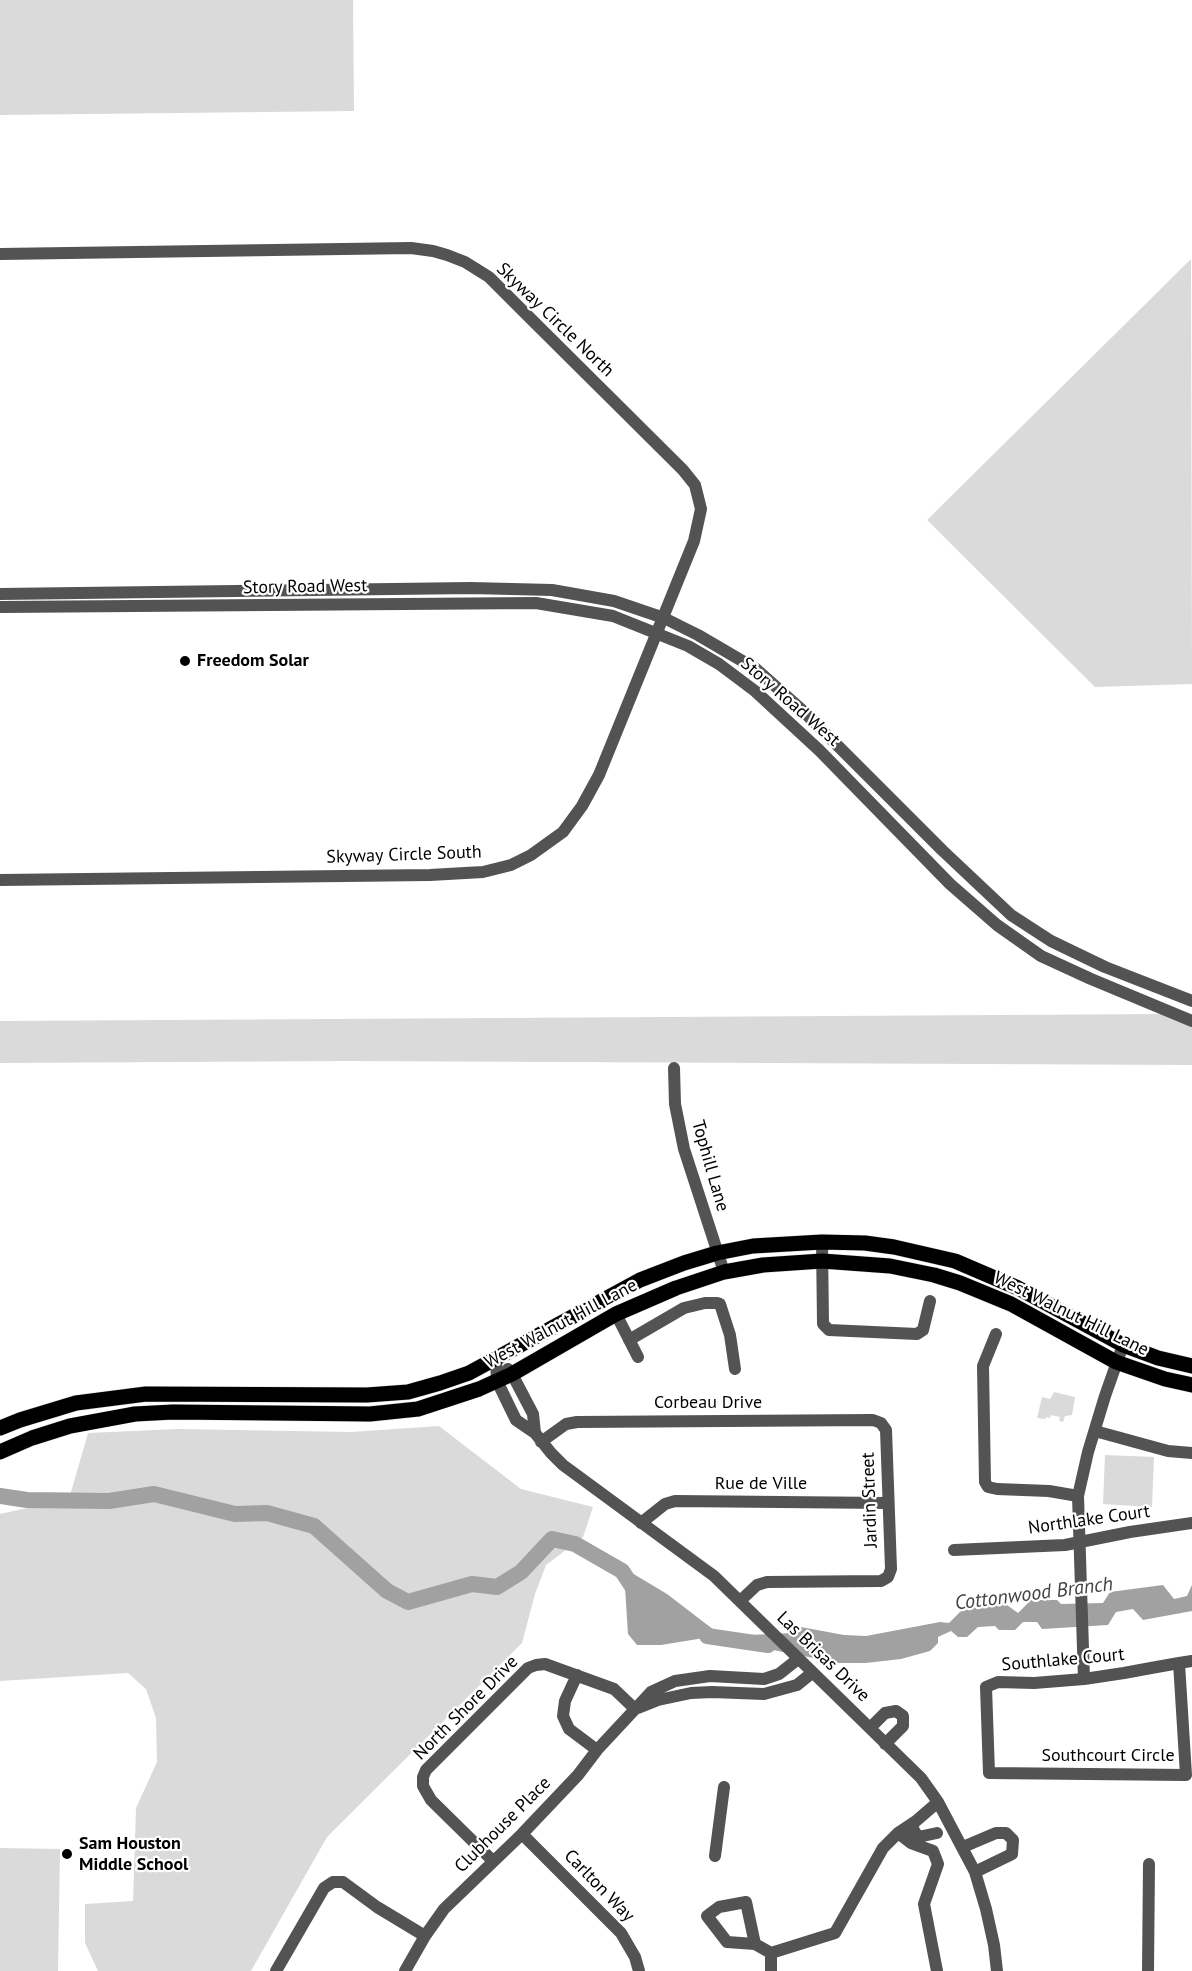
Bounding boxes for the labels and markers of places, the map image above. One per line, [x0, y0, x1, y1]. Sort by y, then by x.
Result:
place label: Freedom Solar [197, 650, 309, 672]
marker: Freedom Solar [178, 654, 192, 668]
place label: Sam Houston Middle School [79, 1833, 188, 1876]
marker: Sam Houston Middle School [60, 1847, 74, 1861]

